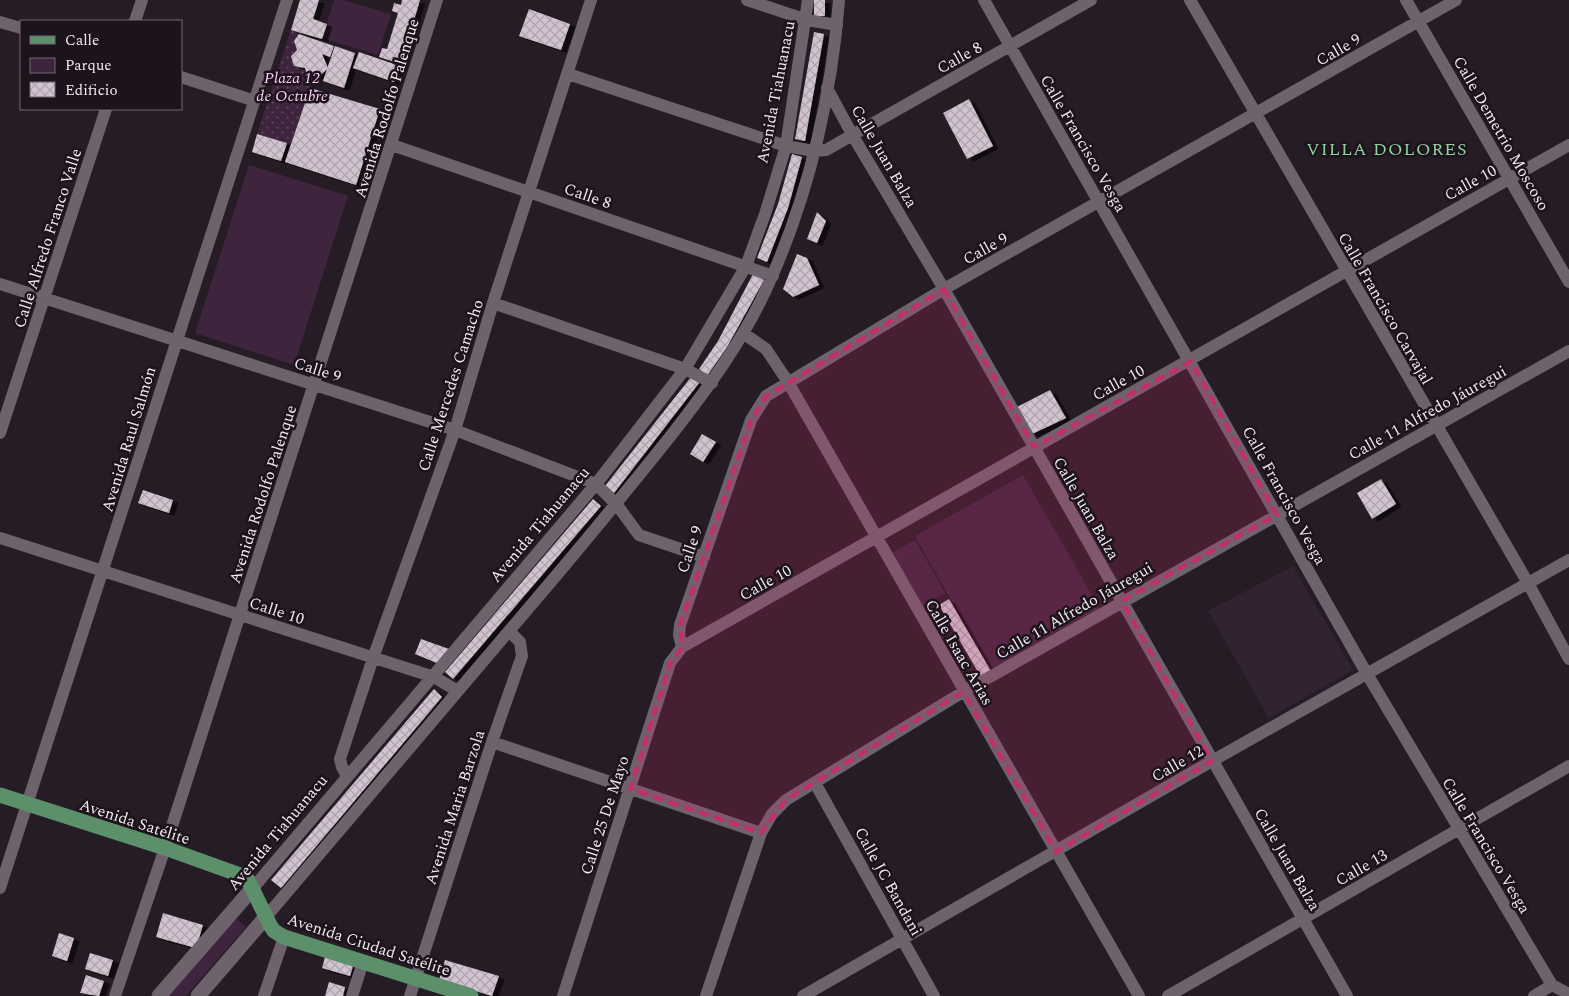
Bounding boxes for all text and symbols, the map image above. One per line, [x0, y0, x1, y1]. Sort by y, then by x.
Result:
street label: Avenida Rodolfo Palenque [348, 16, 426, 201]
street label: Avenida Tiahuanacu [750, 19, 802, 166]
legend [20, 20, 182, 110]
street label: Calle 9 [1311, 27, 1366, 72]
text: Calle [65, 29, 99, 52]
street label: Calle 8 [932, 36, 987, 80]
street label: Calle Demetrio Moscoso [1447, 52, 1555, 215]
text: Parque [65, 54, 112, 77]
park label: Plaza 12 de Octubre [256, 66, 328, 108]
street label: Calle Francisco Vesga [1034, 70, 1132, 217]
text: Edificio [65, 79, 118, 102]
street label: Calle Juan Balza [845, 101, 923, 213]
district label: VILLA DOLORES [1306, 136, 1468, 163]
street label: Calle Alfredo Franco Valle [8, 145, 88, 331]
street label: Calle 10 [1440, 159, 1501, 207]
street label: Calle 8 [561, 177, 615, 215]
street label: Calle 9 [958, 227, 1013, 271]
street label: Calle Francisco Carvajal [1332, 228, 1439, 389]
street label: Calle Mercedes Camacho [412, 296, 490, 474]
street label: Calle 9 [291, 351, 344, 389]
street label: Calle 10 [1088, 359, 1149, 407]
street label: Calle 11 Alfredo Jáuregui [1344, 359, 1511, 466]
street label: Avenida Raul Salmón [95, 364, 163, 515]
street label: Avenida Rodolfo Palenque [223, 402, 303, 587]
street label: Calle Francisco Vesga [1236, 422, 1332, 569]
street label: Calle Juan Balza [1047, 453, 1125, 565]
street label: Avenida Tiahuanacu [484, 461, 596, 588]
street label: Calle 9 [671, 522, 709, 576]
street label: Calle 11 Alfredo Jáuregui [992, 556, 1157, 666]
street label: Calle 10 [735, 559, 796, 607]
street label: Calle 10 [246, 591, 307, 631]
street label: Calle Isaac Arias [919, 595, 999, 710]
street label: Avenida Maria Barzola [419, 727, 491, 888]
street label: Calle 12 [1147, 739, 1208, 788]
street label: Calle 25 De Mayo [574, 753, 636, 878]
street label: Avenida Tiahuanacu [222, 769, 334, 896]
street label: Calle Francisco Vesga [1436, 773, 1537, 918]
street label: Avenida Satélite [76, 793, 193, 851]
street label: Calle Juan Balza [1248, 804, 1326, 916]
street label: Calle JC Bandani [848, 823, 928, 940]
street label: Calle 13 [1331, 843, 1392, 892]
street label: Avenida Ciudad Satélite [284, 907, 453, 983]

